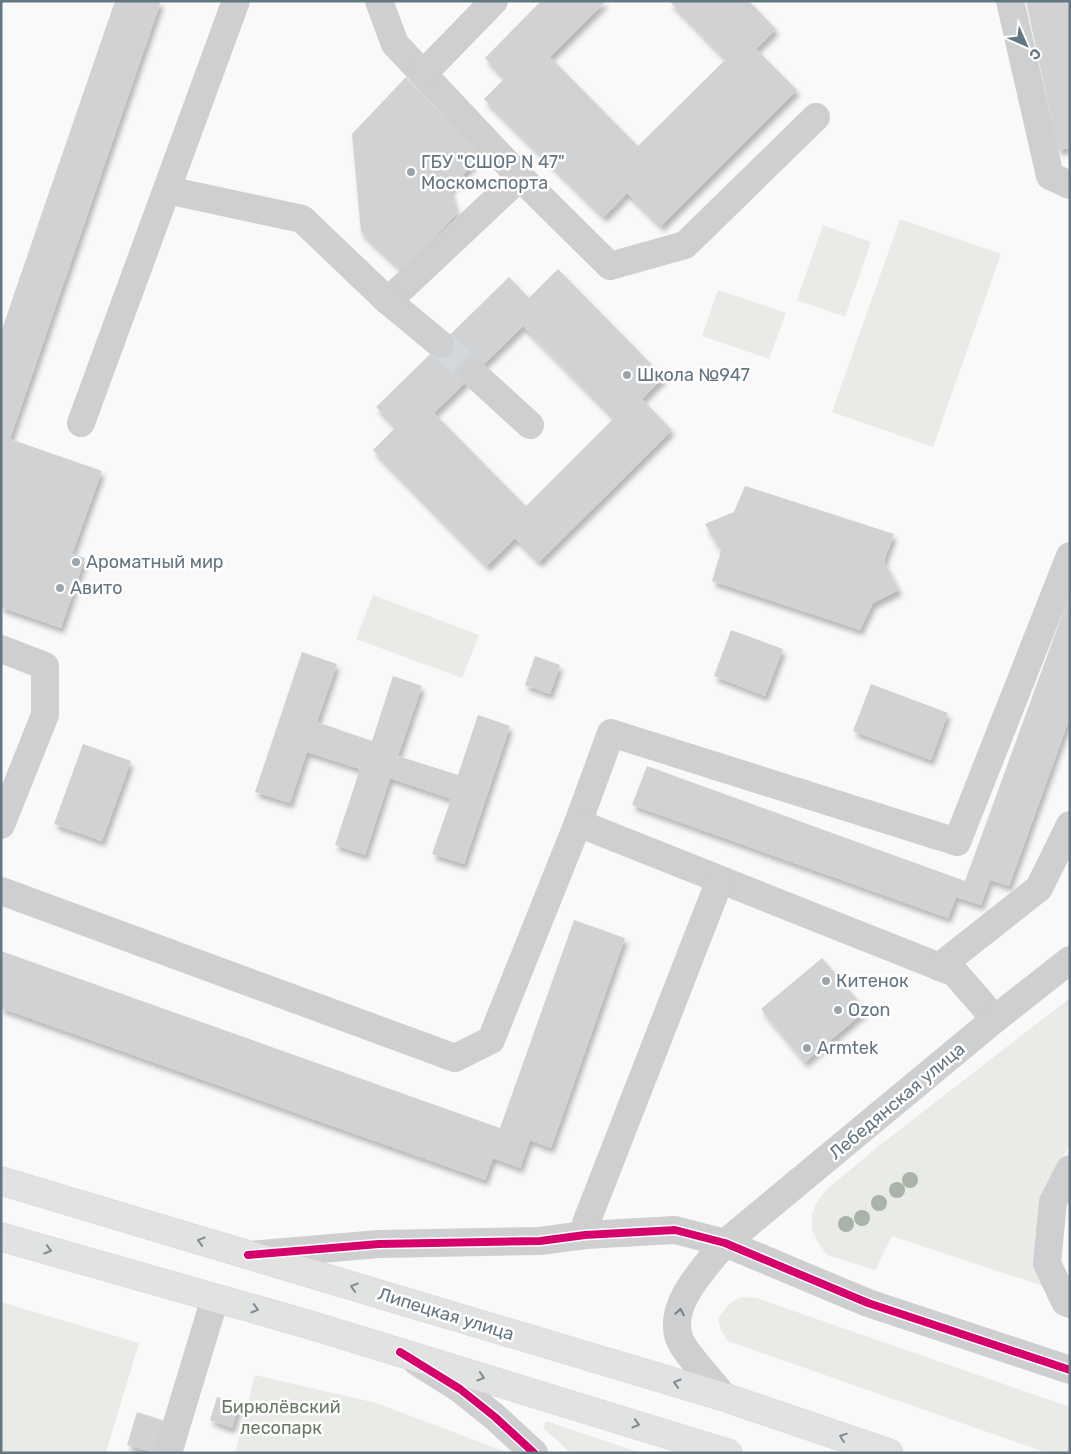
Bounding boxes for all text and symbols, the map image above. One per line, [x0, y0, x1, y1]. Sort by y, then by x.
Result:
north arrow [1001, 20, 1051, 70]
text: С [1025, 44, 1044, 63]
place label: ГБУ "СШОР N 47" Москомспорта [421, 151, 565, 194]
marker: ГБУ "СШОР N 47" Москомспорта [405, 166, 417, 178]
place label: Школа №947 [637, 364, 750, 386]
marker: Школа №947 [621, 369, 633, 381]
place label: Ароматный мир [86, 551, 224, 573]
marker: Ароматный мир [70, 556, 82, 568]
place label: Авито [70, 577, 123, 599]
marker: Авито [54, 582, 66, 594]
place label: Китенок [836, 970, 909, 992]
marker: Китенок [820, 975, 832, 987]
place label: Ozon [848, 999, 890, 1021]
marker: Ozon [832, 1004, 844, 1016]
place label: Armtek [817, 1037, 879, 1059]
street label: Лебедянская улица [825, 1038, 969, 1164]
marker: Armtek [801, 1042, 813, 1054]
one-way arrow [198, 1237, 206, 1247]
one-way arrow [44, 1245, 52, 1255]
one-way arrow [350, 1282, 359, 1292]
street label: Липецкая улица [375, 1283, 517, 1345]
one-way arrow [251, 1303, 259, 1314]
one-way arrow [674, 1307, 684, 1316]
one-way arrow [476, 1371, 484, 1381]
one-way arrow [674, 1379, 682, 1389]
park label: Бирюлёвский лесопарк [221, 1396, 341, 1439]
one-way arrow [631, 1418, 640, 1428]
one-way arrow [839, 1433, 848, 1443]

